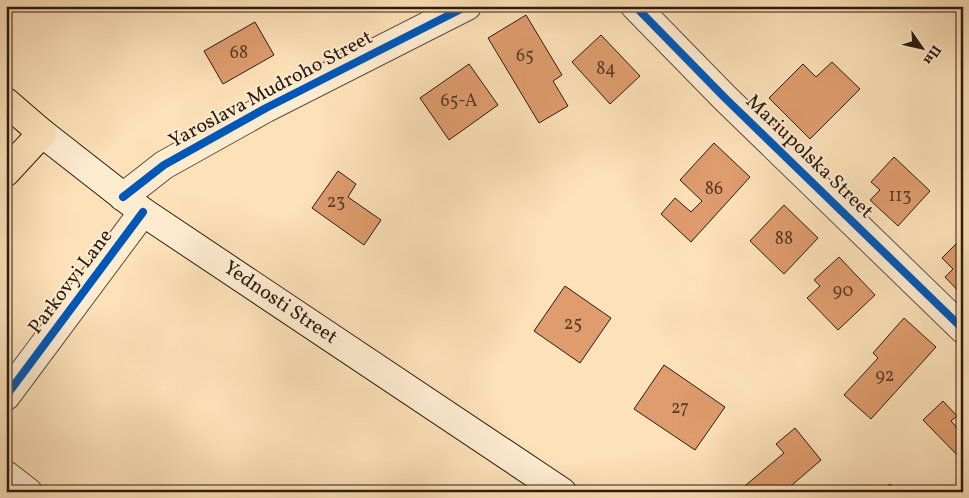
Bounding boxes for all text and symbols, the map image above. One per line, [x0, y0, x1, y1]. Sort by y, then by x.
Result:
north arrow [896, 22, 946, 72]
street label: Yaroslava Mudroho Street [164, 24, 378, 156]
house number: 68 [230, 41, 248, 66]
text: Пн [918, 41, 945, 68]
house number: 65 [516, 44, 534, 69]
house number: 84 [596, 57, 616, 82]
house number: 65-А [441, 89, 478, 114]
street label: Mariupolska Street [739, 89, 879, 225]
house number: 86 [705, 177, 723, 202]
house number: 113 [888, 184, 912, 209]
house number: 23 [327, 190, 345, 215]
street label: Parkovyi Lane [22, 224, 120, 340]
house number: 88 [775, 227, 793, 252]
street label: Yednosti Street [217, 254, 343, 352]
house number: 90 [833, 279, 853, 304]
house number: 25 [564, 312, 582, 337]
house number: 92 [875, 364, 895, 389]
house number: 27 [671, 396, 689, 421]

